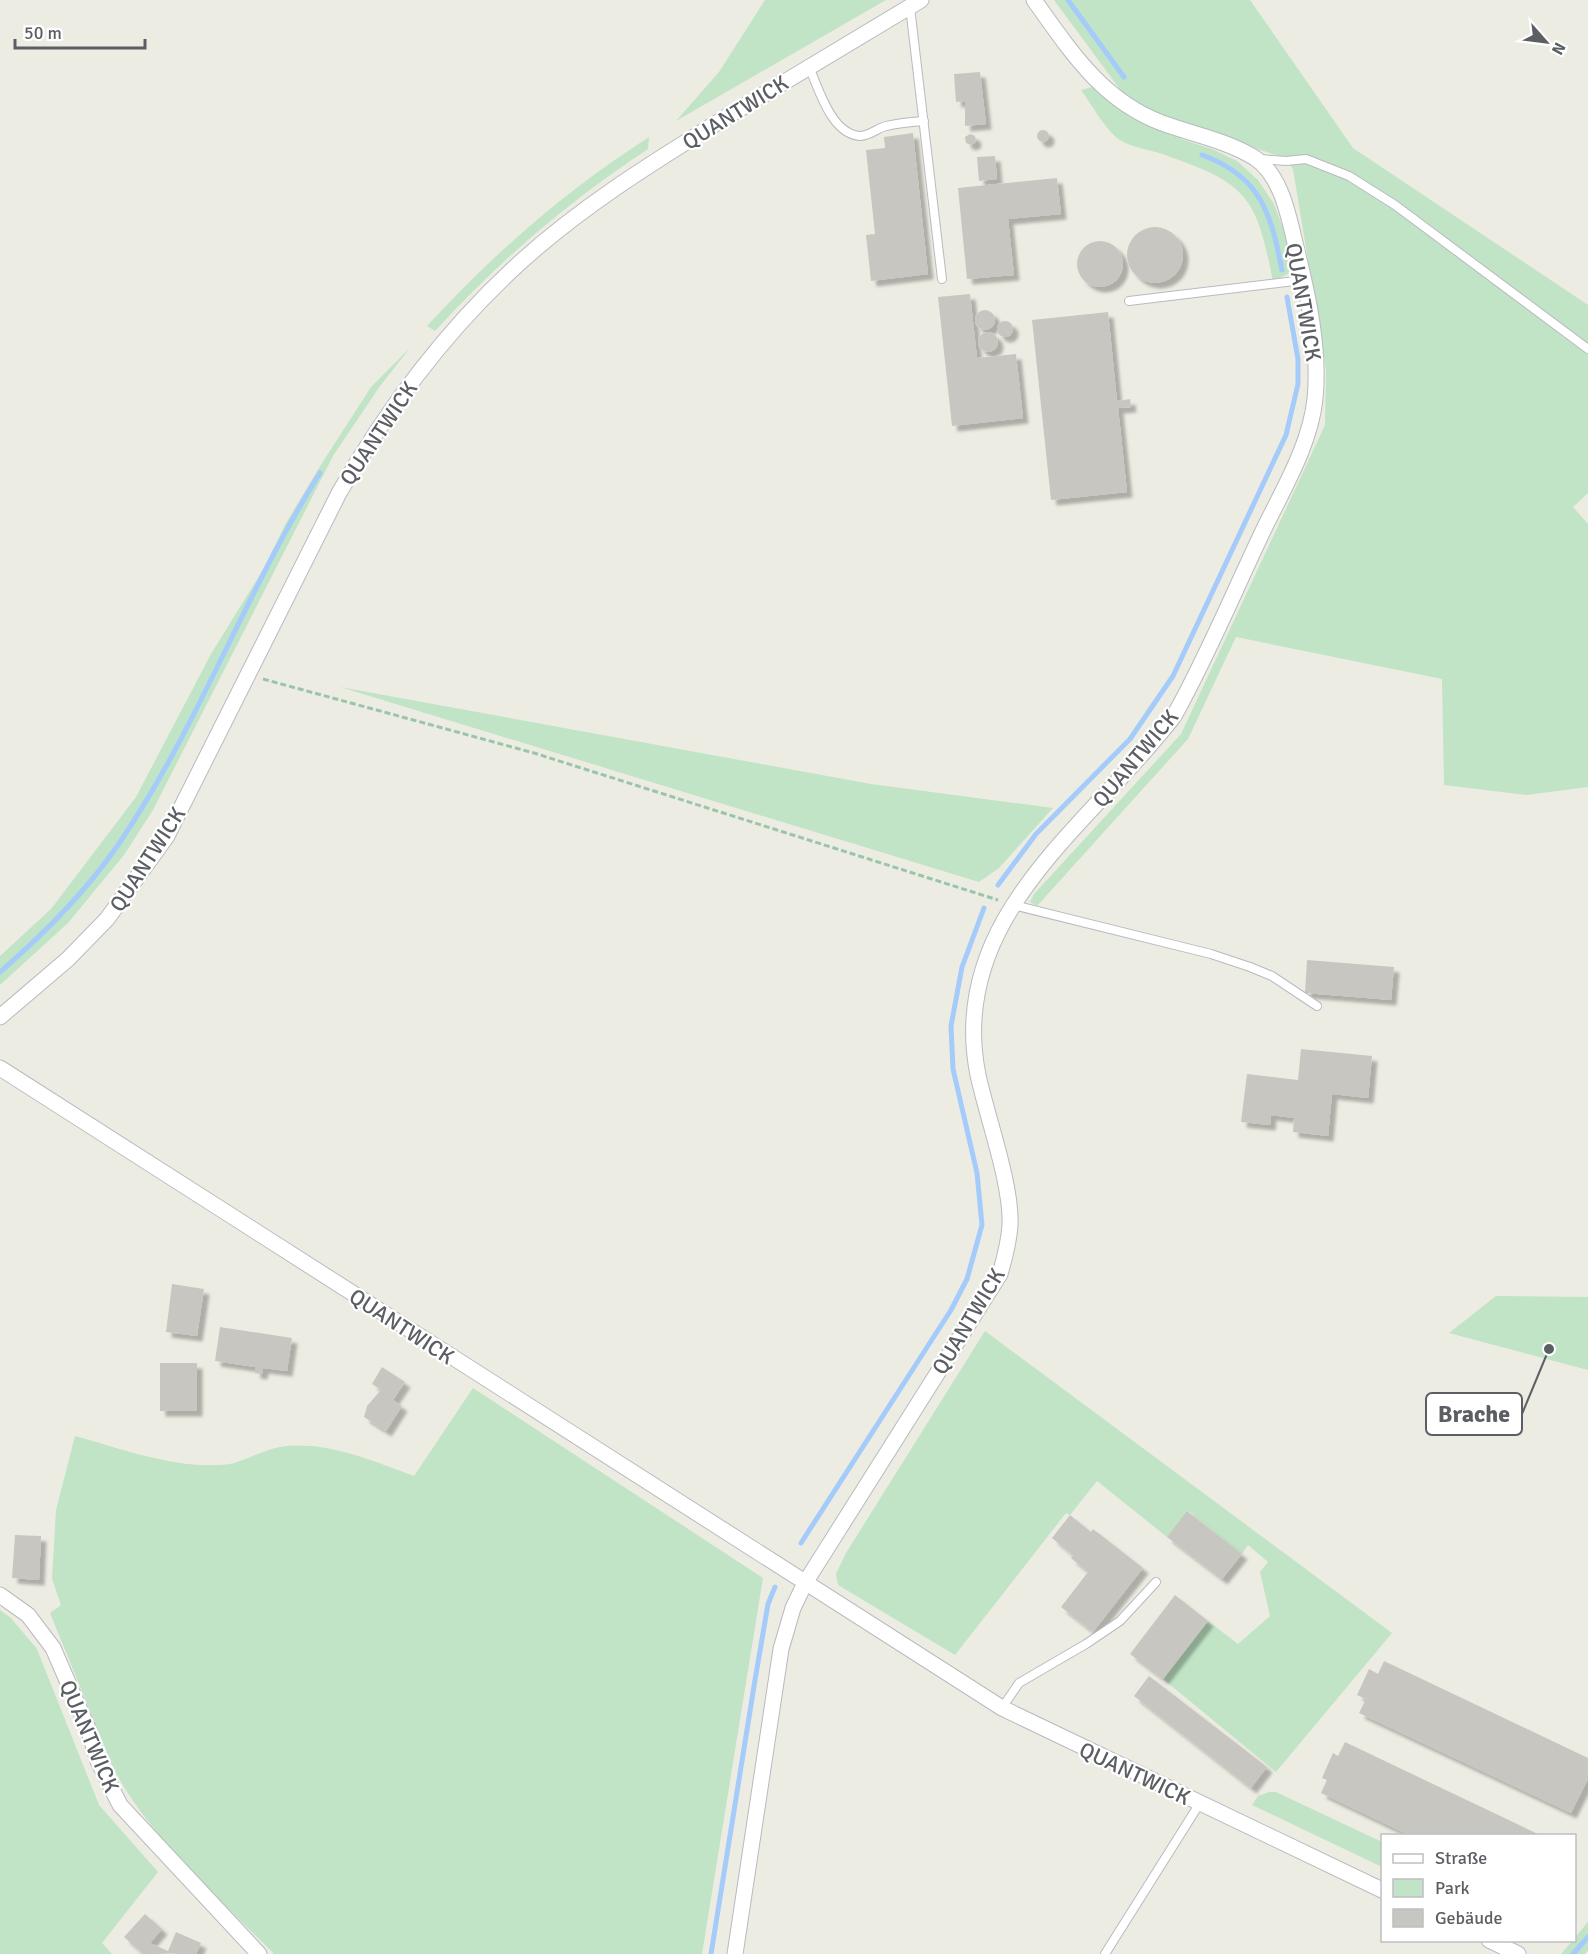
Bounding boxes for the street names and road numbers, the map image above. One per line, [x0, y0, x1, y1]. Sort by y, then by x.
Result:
street label: QUANTWICK [677, 69, 793, 156]
street label: QUANTWICK [1280, 241, 1327, 363]
street label: QUANTWICK [334, 376, 423, 490]
street label: QUANTWICK [1087, 704, 1184, 813]
street label: QUANTWICK [104, 802, 191, 917]
street label: QUANTWICK [926, 1263, 1011, 1379]
street label: QUANTWICK [344, 1283, 459, 1370]
street label: QUANTWICK [54, 1676, 125, 1796]
street label: QUANTWICK [1075, 1736, 1195, 1811]

